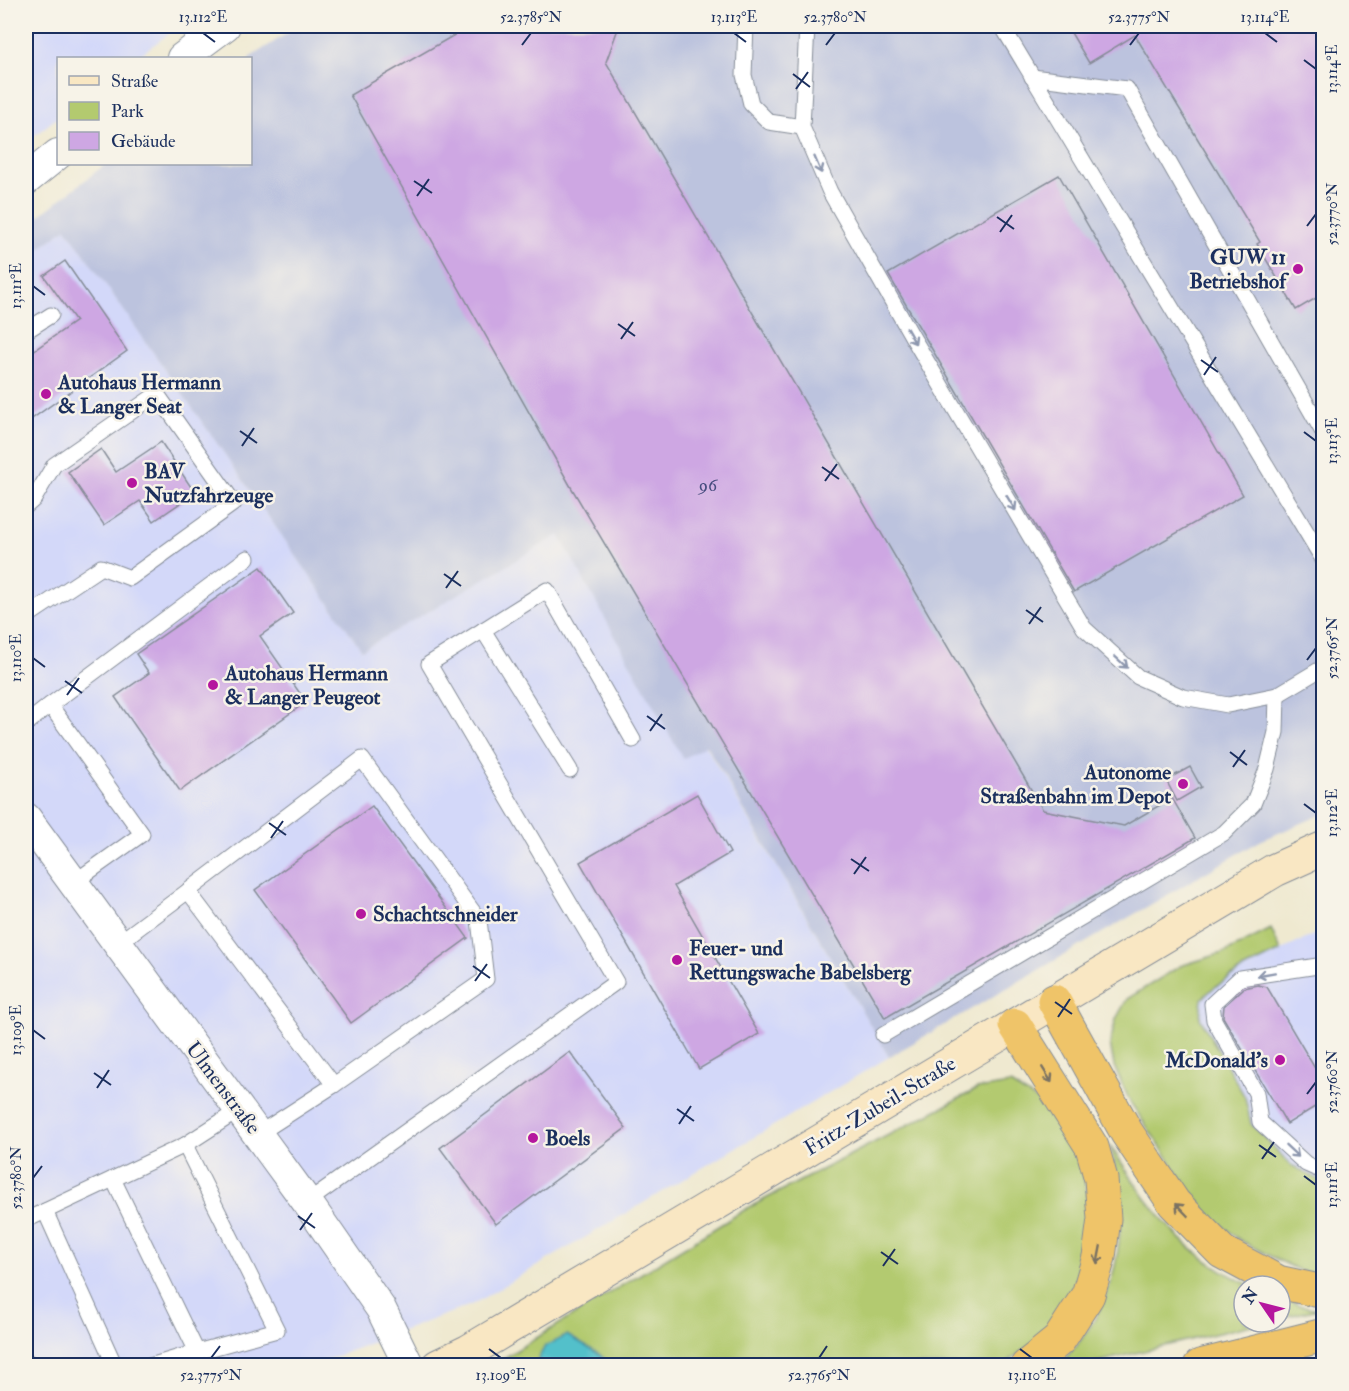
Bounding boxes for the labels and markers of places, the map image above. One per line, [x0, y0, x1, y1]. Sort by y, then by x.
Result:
place label: GUW 11 Betriebshof [1189, 244, 1289, 295]
marker: GUW 11 Betriebshof [1291, 262, 1305, 276]
place label: Autohaus Hermann & Langer Seat [57, 369, 221, 420]
marker: Autohaus Hermann & Langer Seat [39, 387, 53, 401]
place label: BAV Nutzfahrzeuge [143, 458, 273, 509]
marker: BAV Nutzfahrzeuge [125, 476, 139, 490]
place label: Autohaus Hermann & Langer Peugeot [224, 660, 388, 711]
marker: Autohaus Hermann & Langer Peugeot [206, 678, 220, 692]
place label: Autonome Straßenbahn im Depot [980, 759, 1171, 810]
marker: Autonome Straßenbahn im Depot [1176, 777, 1190, 791]
place label: Schachtschneider [373, 901, 519, 928]
marker: Schachtschneider [354, 907, 368, 921]
place label: Feuer- und Rettungswache Babelsberg [689, 935, 912, 986]
marker: Feuer- und Rettungswache Babelsberg [670, 953, 684, 967]
place label: McDonald's [1164, 1047, 1268, 1074]
marker: McDonald's [1273, 1053, 1287, 1067]
place label: Boels [545, 1125, 590, 1152]
marker: Boels [526, 1131, 540, 1145]

